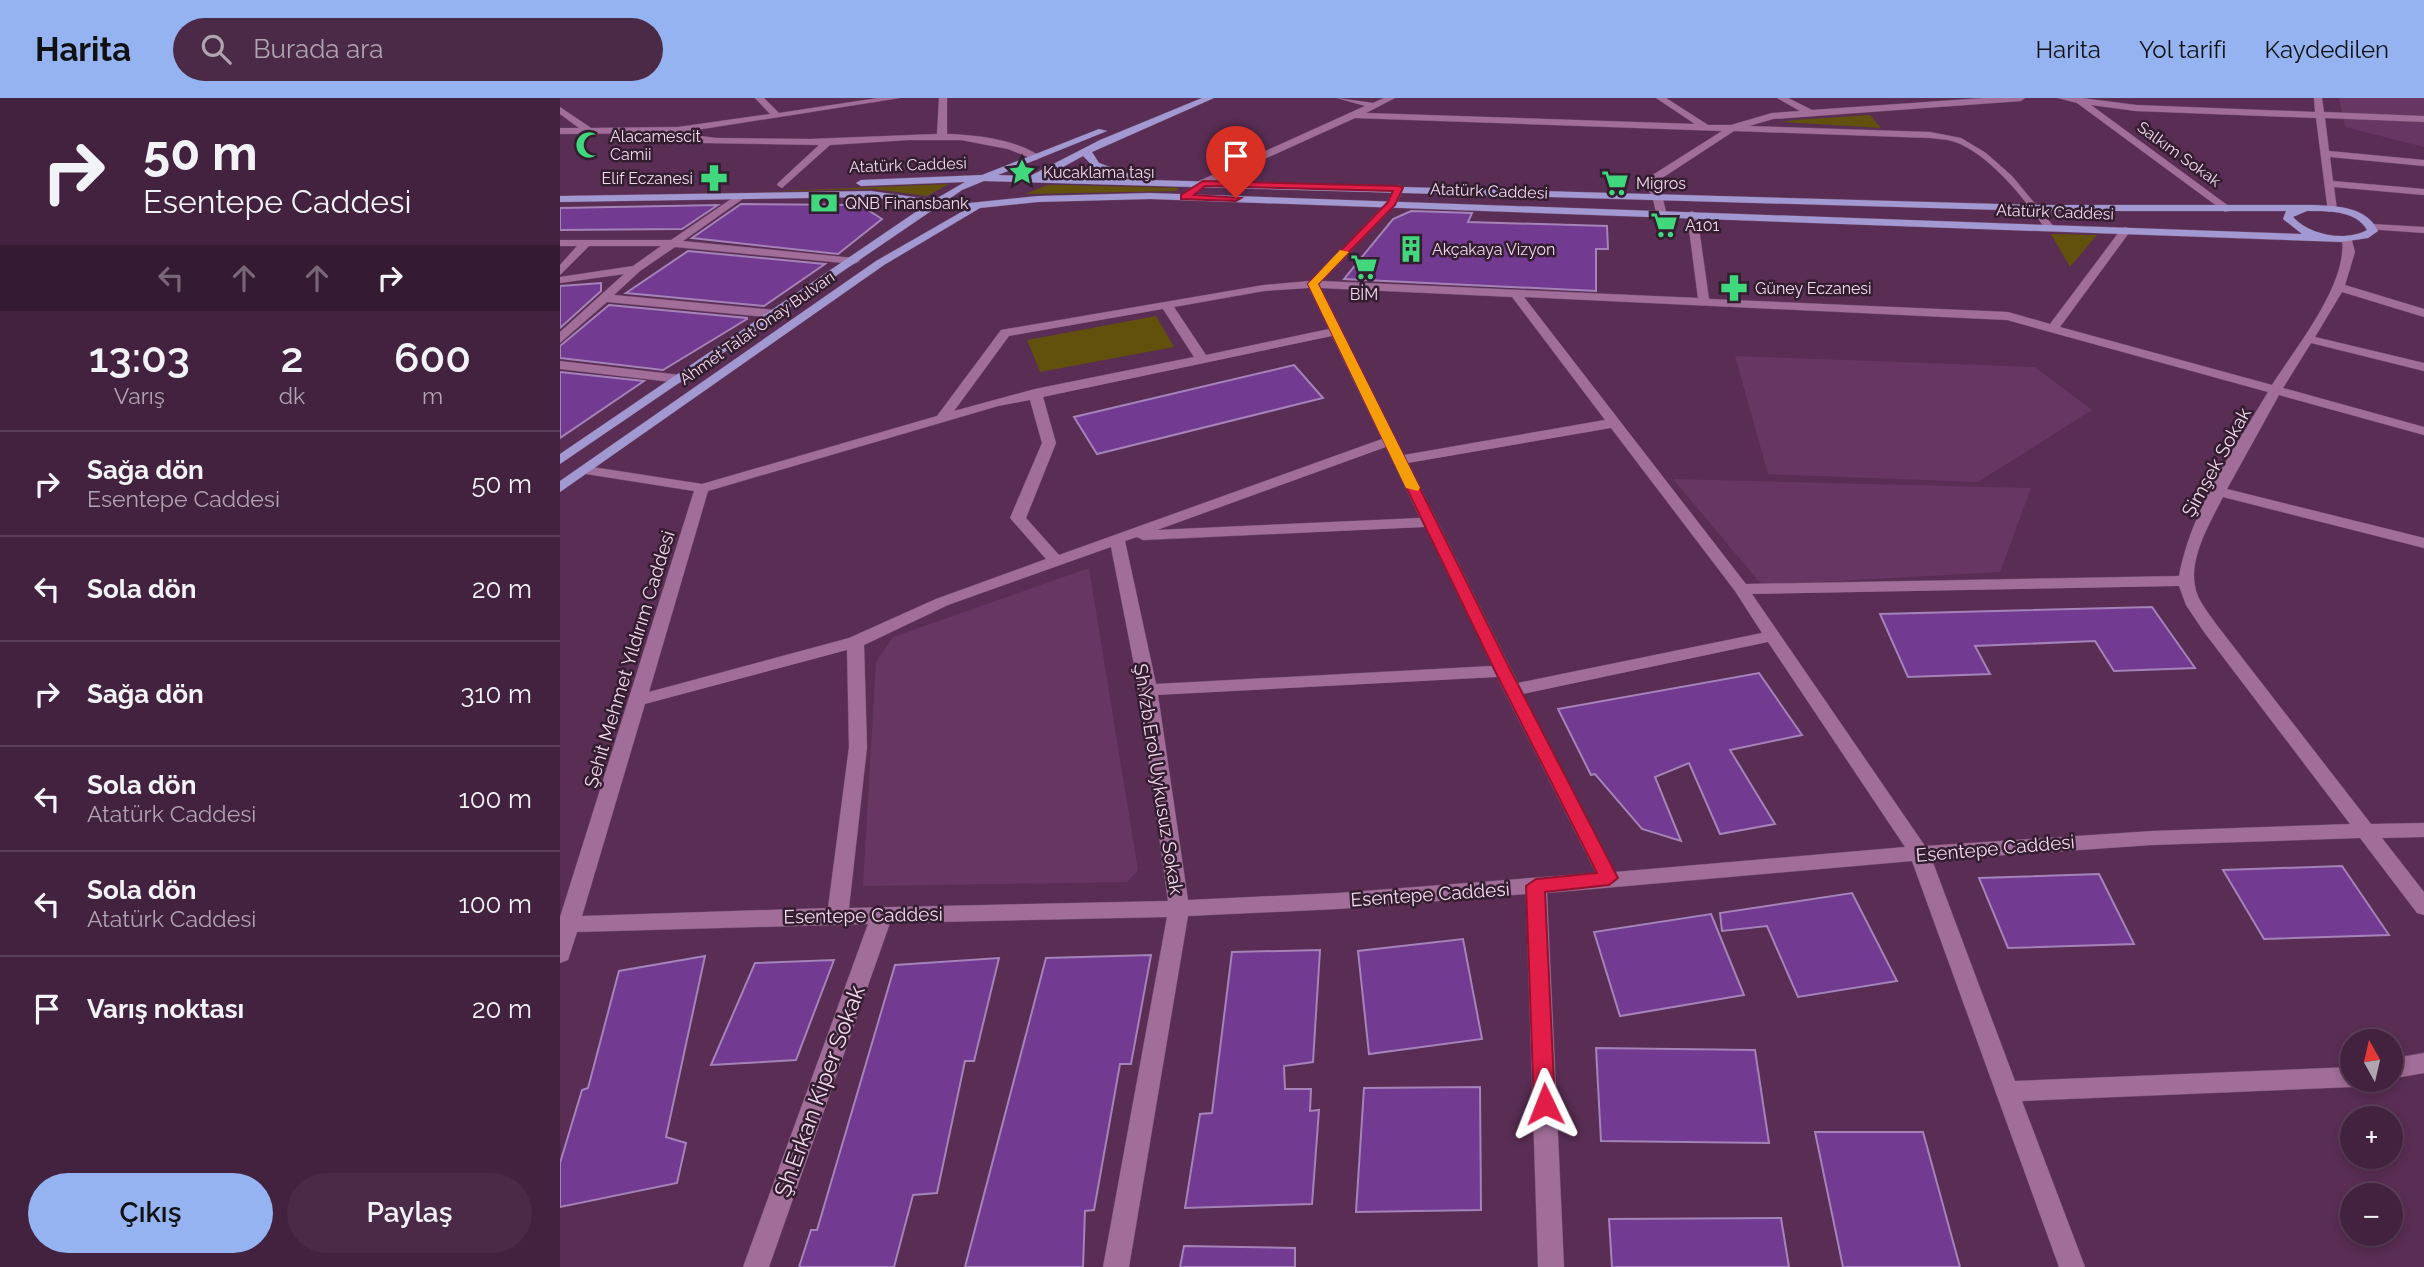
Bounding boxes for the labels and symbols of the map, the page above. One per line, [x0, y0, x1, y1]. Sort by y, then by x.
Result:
street label: Salkım Sokak [2134, 117, 2225, 191]
pin [1206, 126, 1266, 198]
place label: Alacamescit Camii [610, 127, 701, 164]
mosque icon: Alacamescit Camii [574, 130, 604, 160]
street label: Atatürk Caddesi [849, 153, 967, 177]
place icon: Kucaklama taşı [1007, 157, 1037, 187]
pharmacy icon: Elif Eczanesi [699, 163, 729, 193]
place label: Kucaklama taşı [1043, 163, 1154, 182]
supermarket icon: Migros [1600, 168, 1630, 198]
place label: Elif Eczanesi [602, 169, 693, 188]
place label: Migros [1636, 174, 1686, 193]
street label: Atatürk Caddesi [1430, 179, 1548, 203]
bank icon: QNB Finansbank [809, 188, 839, 218]
place label: QNB Finansbank [845, 194, 969, 213]
street label: Atatürk Caddesi [1996, 200, 2114, 224]
supermarket icon: A101 [1649, 210, 1679, 240]
place label: A101 [1685, 216, 1719, 235]
building icon: Akçakaya Vizyon [1396, 234, 1426, 264]
place label: Akçakaya Vizyon [1432, 240, 1555, 259]
supermarket icon: BİM [1349, 252, 1379, 282]
street label: Ahmet Talat Onay Bulvarı [676, 267, 838, 389]
pharmacy icon: Güney Eczanesi [1719, 273, 1749, 303]
place label: Güney Eczanesi [1755, 279, 1872, 298]
place label: BİM [1350, 284, 1378, 304]
street label: Şimşek Sokak [2177, 403, 2255, 521]
street label: Şehit Mehmet Yıldırım Caddesi [579, 528, 679, 790]
street label: Şh.Yzb.Erol Uykusuz Sokak [1130, 662, 1188, 896]
street label: Esentepe Caddesi [1915, 830, 2075, 866]
street label: Esentepe Caddesi [1350, 877, 1510, 911]
street label: Esentepe Caddesi [783, 903, 943, 927]
street label: Şh.Erkan Kiper Sokak [768, 982, 870, 1200]
north arrow [2340, 1029, 2403, 1092]
position arrow [1508, 1067, 1582, 1141]

